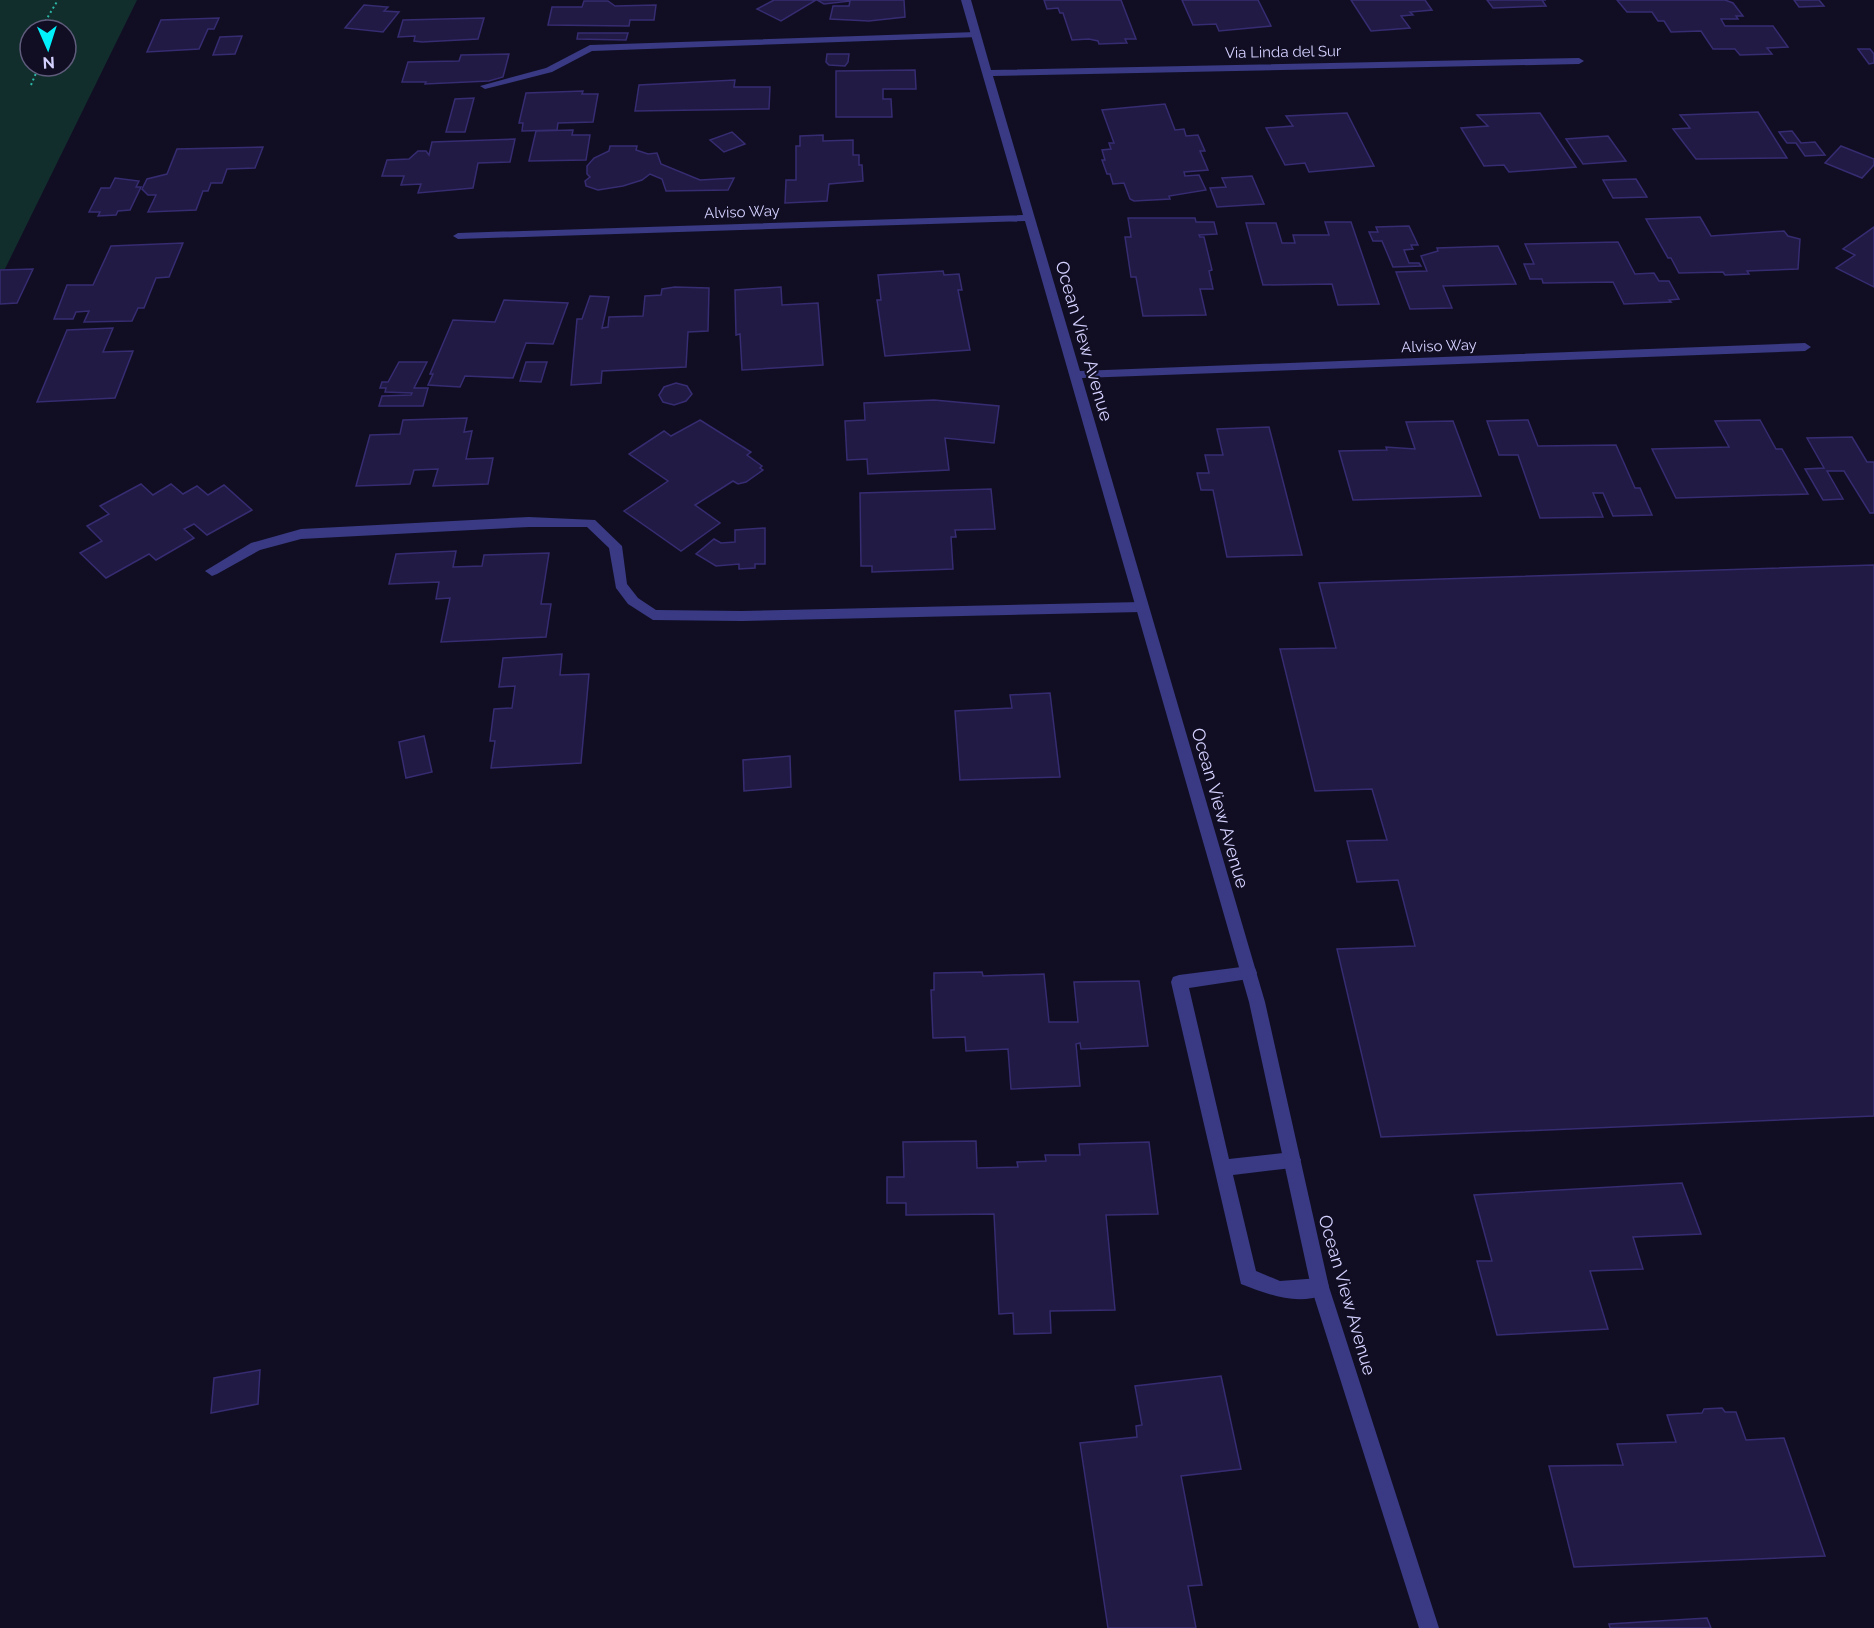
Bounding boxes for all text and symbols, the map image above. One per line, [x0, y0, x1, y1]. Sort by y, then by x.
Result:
north arrow [18, 18, 78, 78]
street label: Via Linda del Sur [1225, 42, 1342, 62]
text: N [42, 53, 55, 72]
street label: Alviso Way [704, 202, 780, 222]
street label: Ocean View Avenue [1052, 258, 1118, 424]
street label: Alviso Way [1401, 336, 1477, 356]
street label: Ocean View Avenue [1188, 725, 1254, 891]
street label: Ocean View Avenue [1315, 1212, 1381, 1378]

